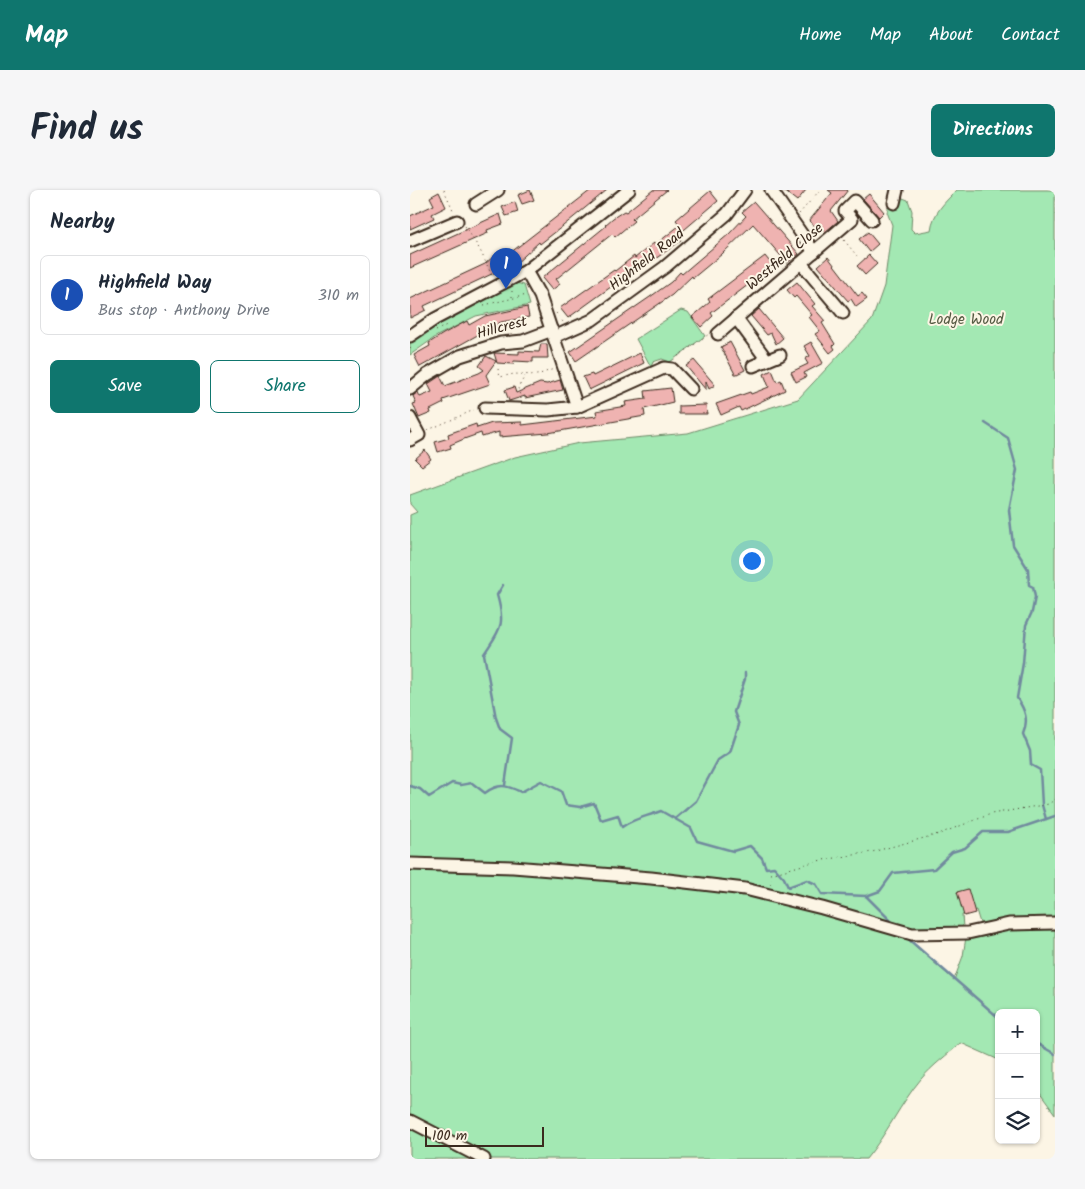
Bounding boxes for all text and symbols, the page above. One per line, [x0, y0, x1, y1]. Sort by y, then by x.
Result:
text: Map [25, 16, 68, 55]
text: Home [799, 21, 842, 50]
text: Map [870, 21, 901, 50]
text: About [929, 21, 973, 50]
text: Contact [1001, 21, 1060, 50]
text: Find us [30, 102, 143, 158]
button: Directions [931, 104, 1055, 157]
text: Nearby [50, 206, 115, 239]
street label: Westfield Close [741, 217, 829, 297]
street label: Highfield Road [604, 222, 691, 297]
pin: 1 [490, 248, 522, 289]
text: Highfield Way [98, 268, 211, 298]
text: 1 [65, 283, 69, 308]
text: 310 m [318, 283, 359, 308]
text: Bus stop · Anthony Drive [98, 298, 270, 323]
park label: Lodge Wood [928, 308, 1004, 332]
street label: Hillcrest [474, 310, 530, 346]
button: Save [50, 360, 200, 413]
button: Share [210, 360, 360, 413]
your location [739, 548, 765, 574]
map controls [995, 1009, 1040, 1144]
button: + [995, 1009, 1040, 1054]
button: − [995, 1054, 1040, 1099]
button: layers [995, 1099, 1040, 1144]
scale bar [425, 1124, 544, 1147]
text: 100 m [432, 1125, 467, 1147]

